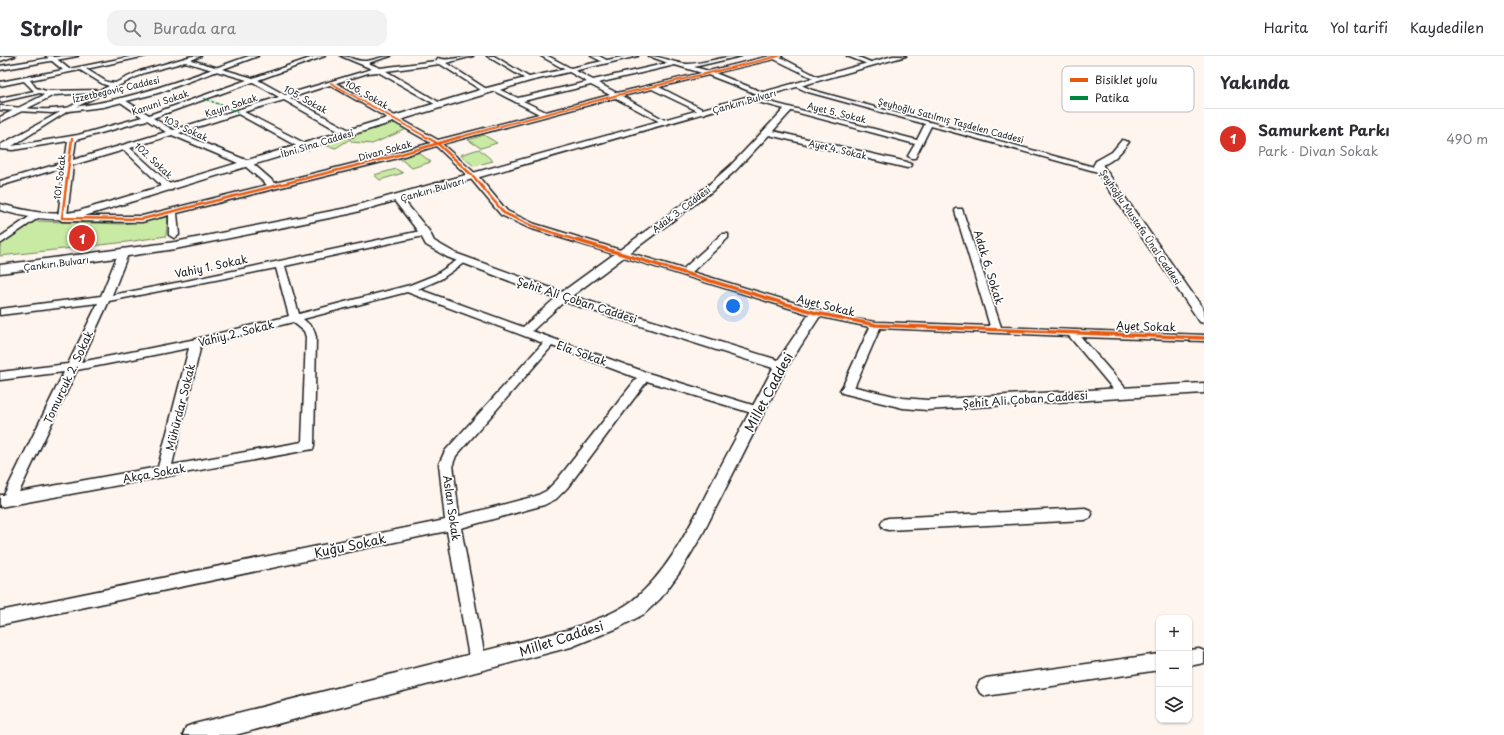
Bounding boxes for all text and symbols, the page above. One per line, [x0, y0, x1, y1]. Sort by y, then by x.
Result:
search box [107, 10, 387, 46]
text: Strollr [20, 14, 83, 42]
text: Burada ara [153, 16, 236, 39]
icon: search [121, 17, 143, 39]
text: Harita [1264, 17, 1308, 38]
text: Yol tarifi [1330, 17, 1388, 38]
text: Kaydedilen [1410, 17, 1484, 38]
legend [1062, 66, 1194, 112]
text: Yakında [1220, 69, 1290, 95]
text: Bisiklet yolu [1095, 71, 1157, 88]
street label: İzzetbegoviç Caddesi [71, 72, 161, 106]
street label: 106. Sokak [343, 76, 391, 112]
street label: 105. Sokak [282, 81, 330, 117]
street label: Çankırı Bulvarı [711, 85, 777, 117]
street label: Kanuni Sokak [130, 86, 190, 118]
text: Patika [1095, 89, 1129, 106]
street label: Kayın Sokak [203, 90, 259, 120]
street label: Şeyhoğlu Satılmış Taşdelen Caddesi [877, 94, 1025, 146]
street label: Ayet 5. Sokak [806, 98, 868, 126]
street label: 103. Sokak [161, 112, 211, 144]
text: Samurkent Parkı [1258, 118, 1390, 141]
street label: İbni Sina Caddesi [279, 125, 355, 161]
text: 1 [1230, 129, 1236, 148]
text: 490 m [1446, 129, 1488, 148]
street label: Ayet 4. Sokak [807, 135, 869, 163]
street label: Divan Sokak [357, 136, 413, 164]
street label: 102. Sokak [132, 139, 176, 181]
text: Park · Divan Sokak [1258, 141, 1378, 160]
street label: 101. Sokak [49, 154, 69, 200]
street label: Şeyhoğlu Mustafa Ünal Caddesi [1097, 166, 1185, 288]
street label: Çankırı Bulvarı [399, 173, 465, 205]
street label: Adak 3. Caddesi [649, 182, 713, 236]
pin: 1 [69, 223, 95, 253]
street label: Adak 6. Sokak [970, 228, 1009, 307]
street label: Vahiy 1. Sokak [173, 250, 250, 282]
street label: Çankırı Bulvarı [23, 252, 89, 274]
street label: Şehit Ali Çoban Caddesi [515, 273, 639, 327]
street label: Ayet Sokak [795, 290, 858, 321]
your location [723, 296, 743, 316]
street label: Vahiy 2. Sokak [196, 315, 276, 351]
street label: Ayet Sokak [1116, 316, 1177, 336]
street label: Tomurcuk 2. Sokak [39, 327, 97, 426]
street label: Ela Sokak [554, 336, 610, 370]
street label: Millet Caddesi [739, 349, 797, 435]
street label: Mühürdar Sokak [161, 361, 199, 452]
street label: Şehit Ali Çoban Caddesi [962, 386, 1088, 412]
street label: Akça Sokak [121, 459, 187, 487]
street label: Aslan Sokak [439, 474, 465, 543]
street label: Kuğu Sokak [312, 528, 388, 562]
street label: Millet Caddesi [516, 615, 606, 661]
map controls [1156, 615, 1192, 723]
button: + [1156, 615, 1192, 651]
button: − [1156, 651, 1192, 687]
button: layers [1156, 687, 1192, 723]

